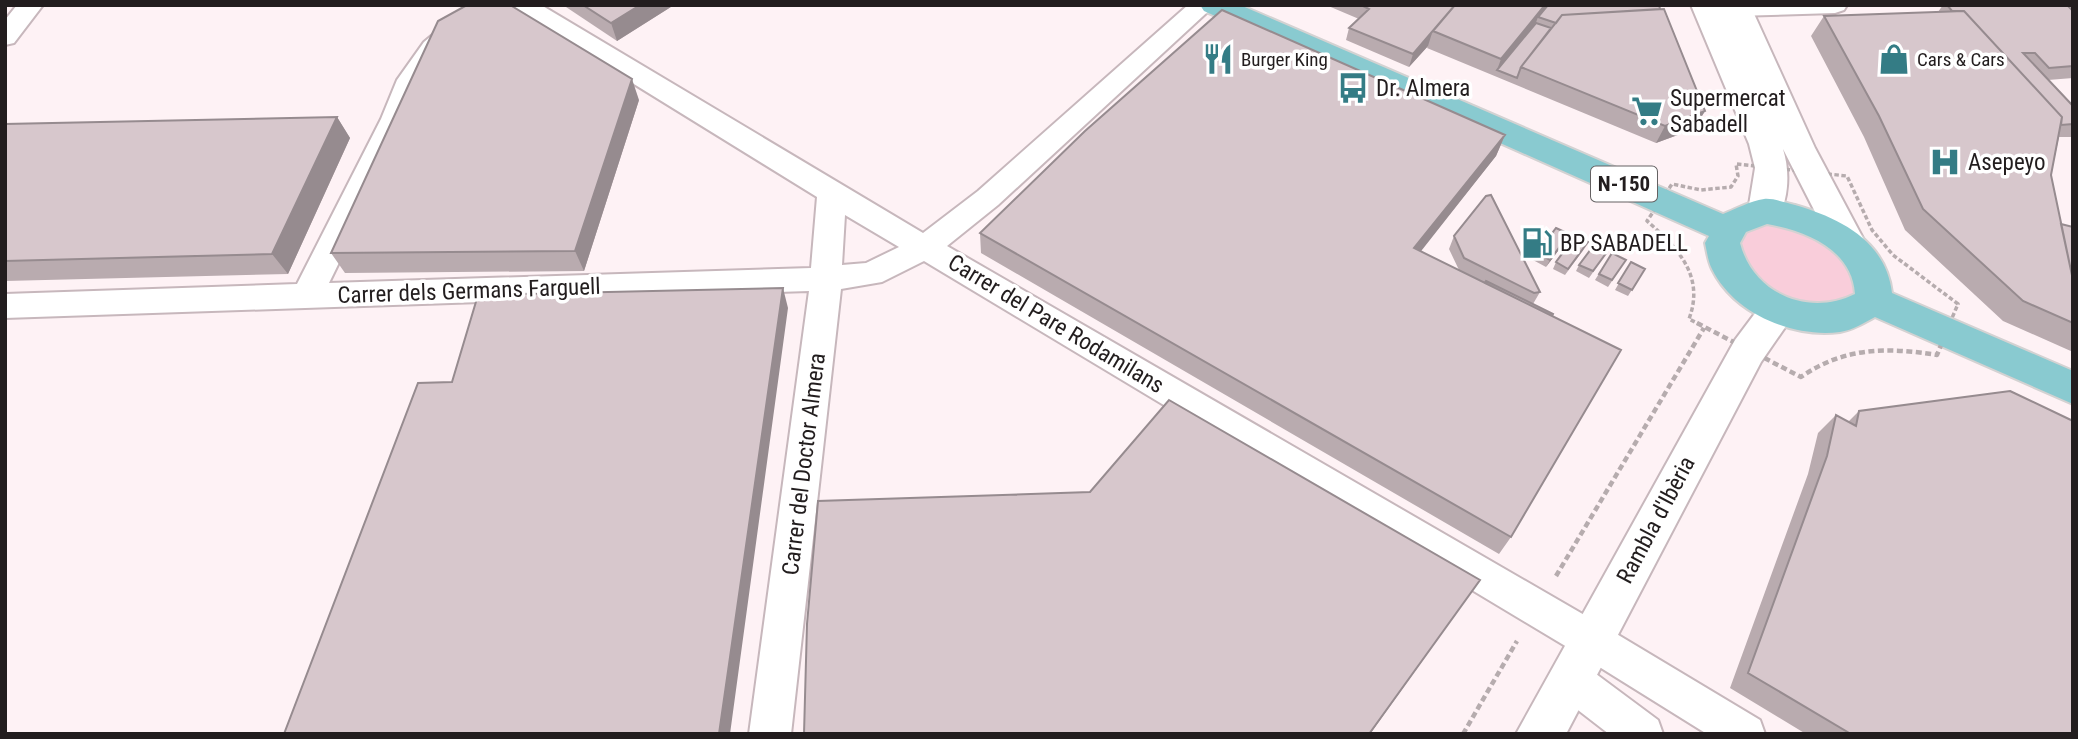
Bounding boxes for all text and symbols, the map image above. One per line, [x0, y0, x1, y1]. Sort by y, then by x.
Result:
restaurant icon: Burger King [1201, 42, 1235, 76]
shop icon: Cars & Cars [1877, 42, 1911, 76]
place label: Burger King [1241, 48, 1328, 71]
place label: Cars & Cars [1917, 48, 2005, 71]
bus stop icon: Dr. Almera [1336, 71, 1370, 105]
place label: Dr. Almera [1376, 75, 1470, 102]
place label: Supermercat Sabadell [1670, 85, 1786, 138]
supermarket icon: Supermercat Sabadell [1630, 94, 1664, 128]
hospital icon: Asepeyo [1928, 145, 1962, 179]
place label: Asepeyo [1968, 149, 2045, 176]
road number: N-150 [1591, 166, 1657, 202]
fuel station icon: BP SABADELL [1520, 226, 1554, 260]
place label: BP SABADELL [1560, 230, 1688, 257]
street label: Carrer del Pare Rodamilans [943, 249, 1169, 399]
street label: Carrer dels Germans Farguell [337, 273, 601, 309]
street label: Carrer del Doctor Almera [777, 351, 831, 577]
street label: Rambla d'Ibèria [1611, 452, 1701, 588]

